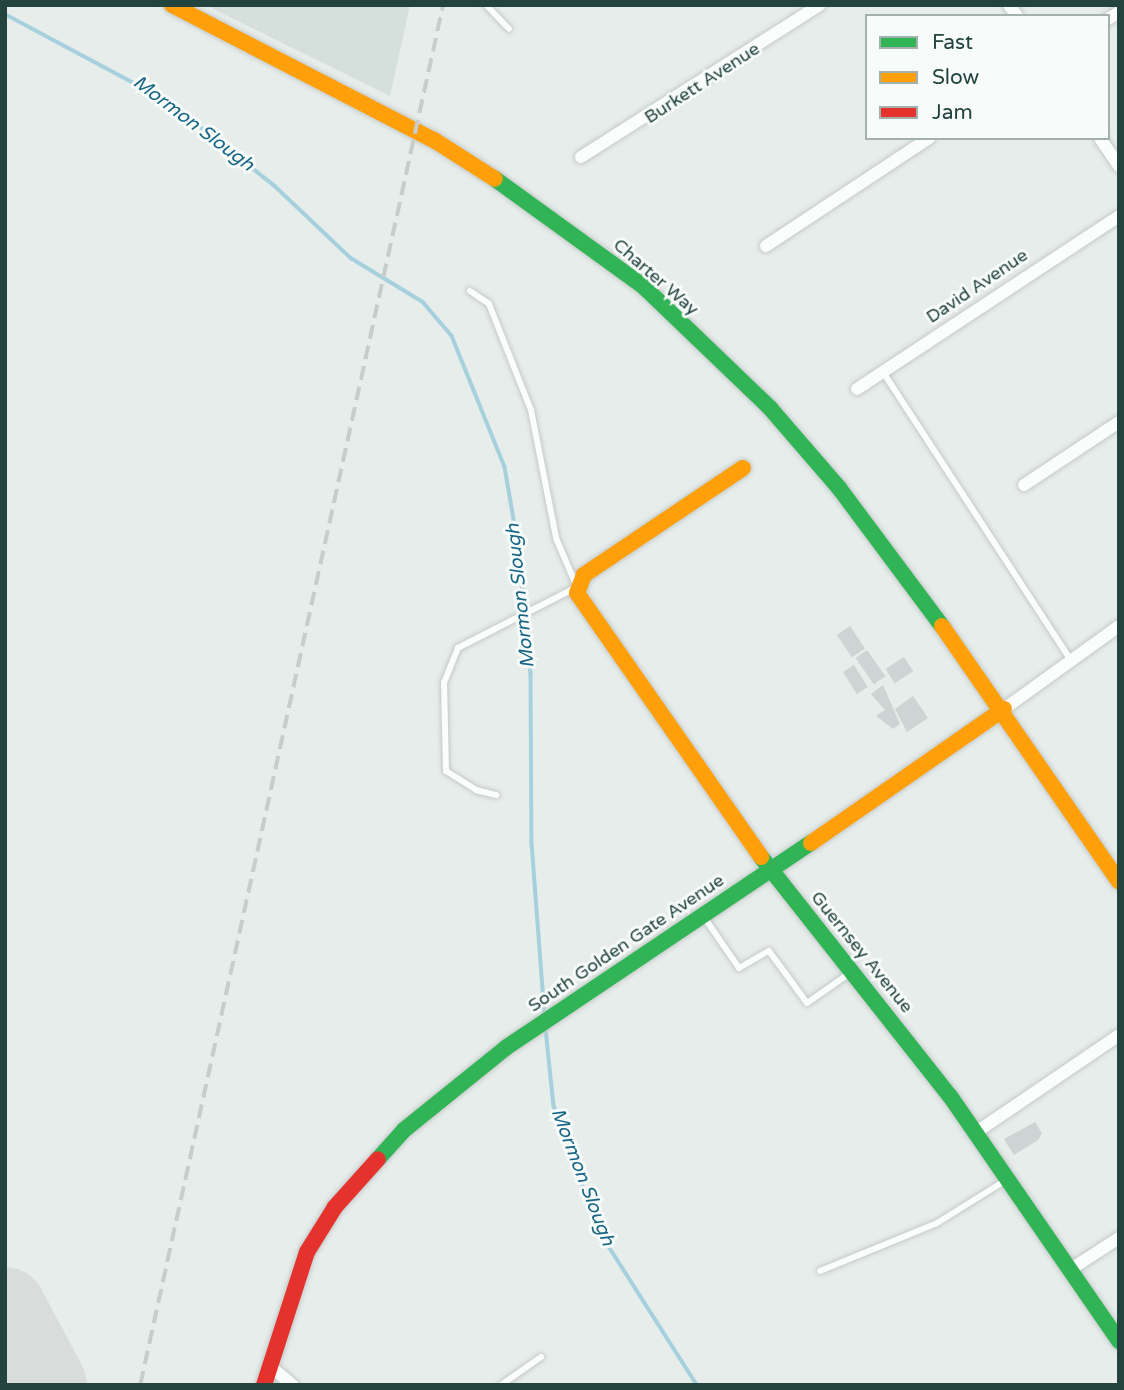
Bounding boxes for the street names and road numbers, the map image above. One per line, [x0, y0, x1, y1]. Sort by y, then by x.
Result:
street label: Burkett Avenue [640, 38, 764, 128]
street label: Charter Way [609, 234, 703, 320]
street label: David Avenue [922, 244, 1032, 328]
street label: South Golden Gate Avenue [524, 869, 728, 1017]
street label: Guernsey Avenue [806, 887, 918, 1017]

